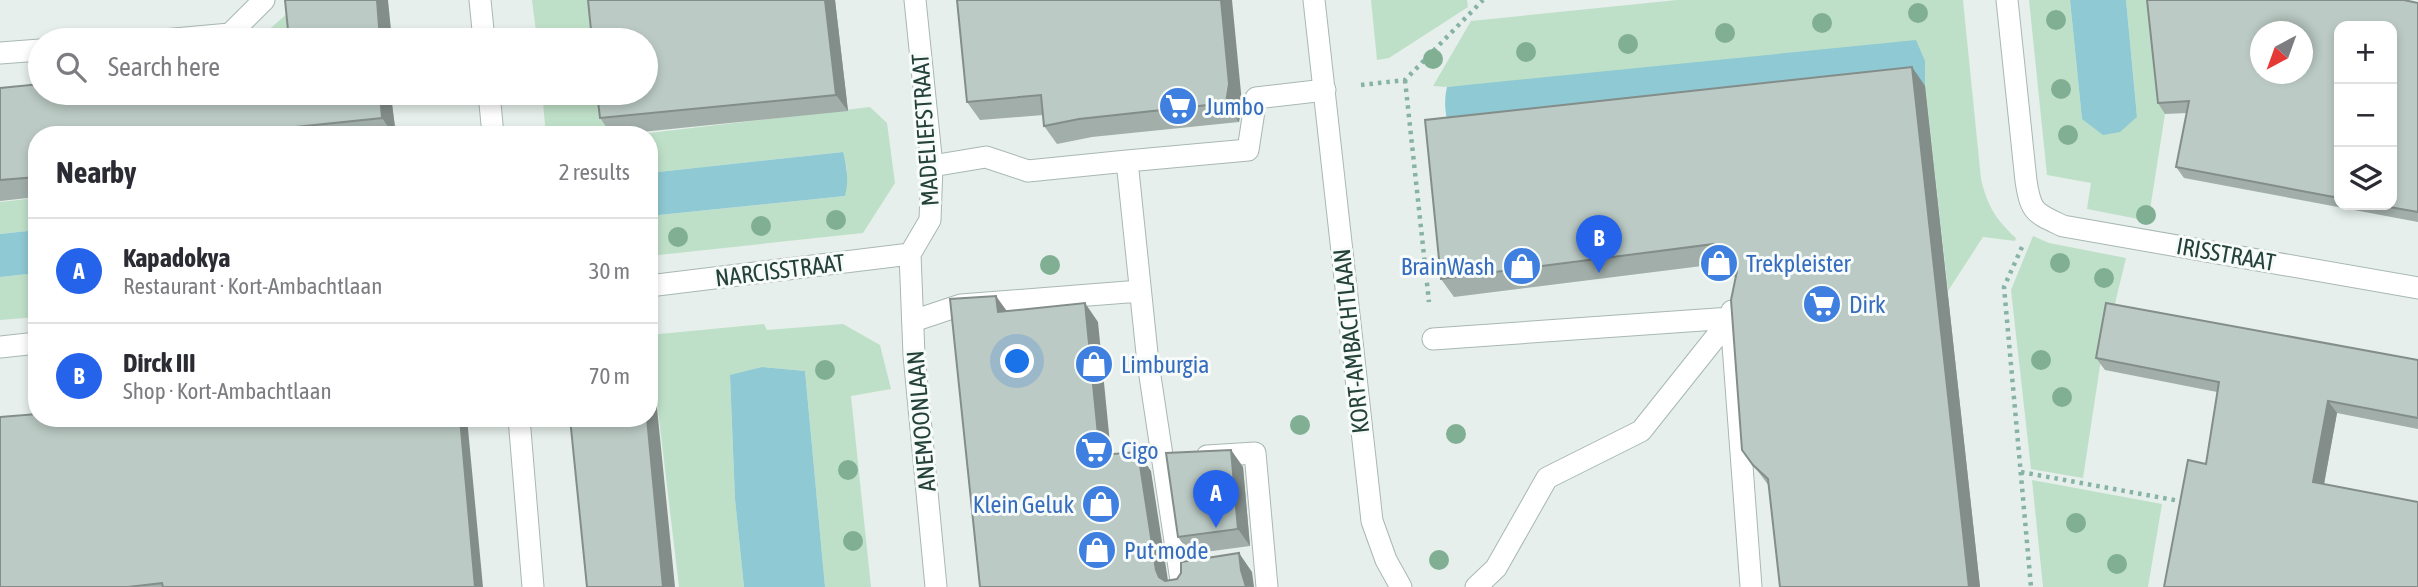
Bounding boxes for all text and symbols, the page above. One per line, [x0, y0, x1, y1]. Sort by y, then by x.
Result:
north arrow [2250, 21, 2313, 84]
map controls [2334, 21, 2397, 210]
button: + [2334, 21, 2397, 84]
search box [28, 28, 658, 105]
icon: search [52, 48, 90, 86]
text: Search here [108, 52, 220, 82]
street label: MADELIEFSTRAAT [906, 53, 944, 207]
button: − [2334, 84, 2397, 147]
supermarket icon: Jumbo [1157, 85, 1199, 127]
place label: Jumbo [1205, 93, 1264, 120]
button: layers [2334, 147, 2397, 210]
text: Nearby [56, 155, 136, 189]
text: 2 results [559, 159, 630, 185]
pin: B [1576, 215, 1622, 273]
street label: IRISSTRAAT [2174, 232, 2278, 276]
shop icon: Trekpleister [1698, 242, 1740, 284]
text: Kapadokya [123, 243, 230, 273]
shop icon: BrainWash [1501, 245, 1543, 287]
street label: KORT-AMBACHTLAAN [1328, 247, 1374, 435]
street label: NARCISSTRAAT [714, 249, 847, 291]
place label: Trekpleister [1746, 250, 1852, 277]
place label: BrainWash [1401, 253, 1495, 280]
text: A [73, 258, 85, 284]
text: 30 m [589, 258, 630, 284]
text: Restaurant · Kort-Ambachtlaan [123, 273, 382, 299]
supermarket icon: Dirk [1801, 283, 1843, 325]
place label: Dirk [1849, 291, 1886, 318]
shop icon: Limburgia [1073, 343, 1115, 385]
your location [1000, 344, 1034, 378]
text: Dirck III [123, 348, 196, 378]
street label: ANEMOONLAAN [901, 349, 941, 493]
place label: Limburgia [1121, 351, 1209, 378]
text: B [74, 363, 84, 389]
text: 70 m [589, 363, 630, 389]
text: Shop · Kort-Ambachtlaan [123, 378, 332, 404]
supermarket icon: Cigo [1073, 429, 1115, 471]
place label: Cigo [1121, 437, 1158, 464]
pin: A [1193, 470, 1239, 528]
shop icon: Klein Geluk [1080, 483, 1122, 525]
place label: Klein Geluk [973, 491, 1074, 518]
shop icon: Put mode [1076, 529, 1118, 571]
place label: Put mode [1124, 537, 1208, 564]

